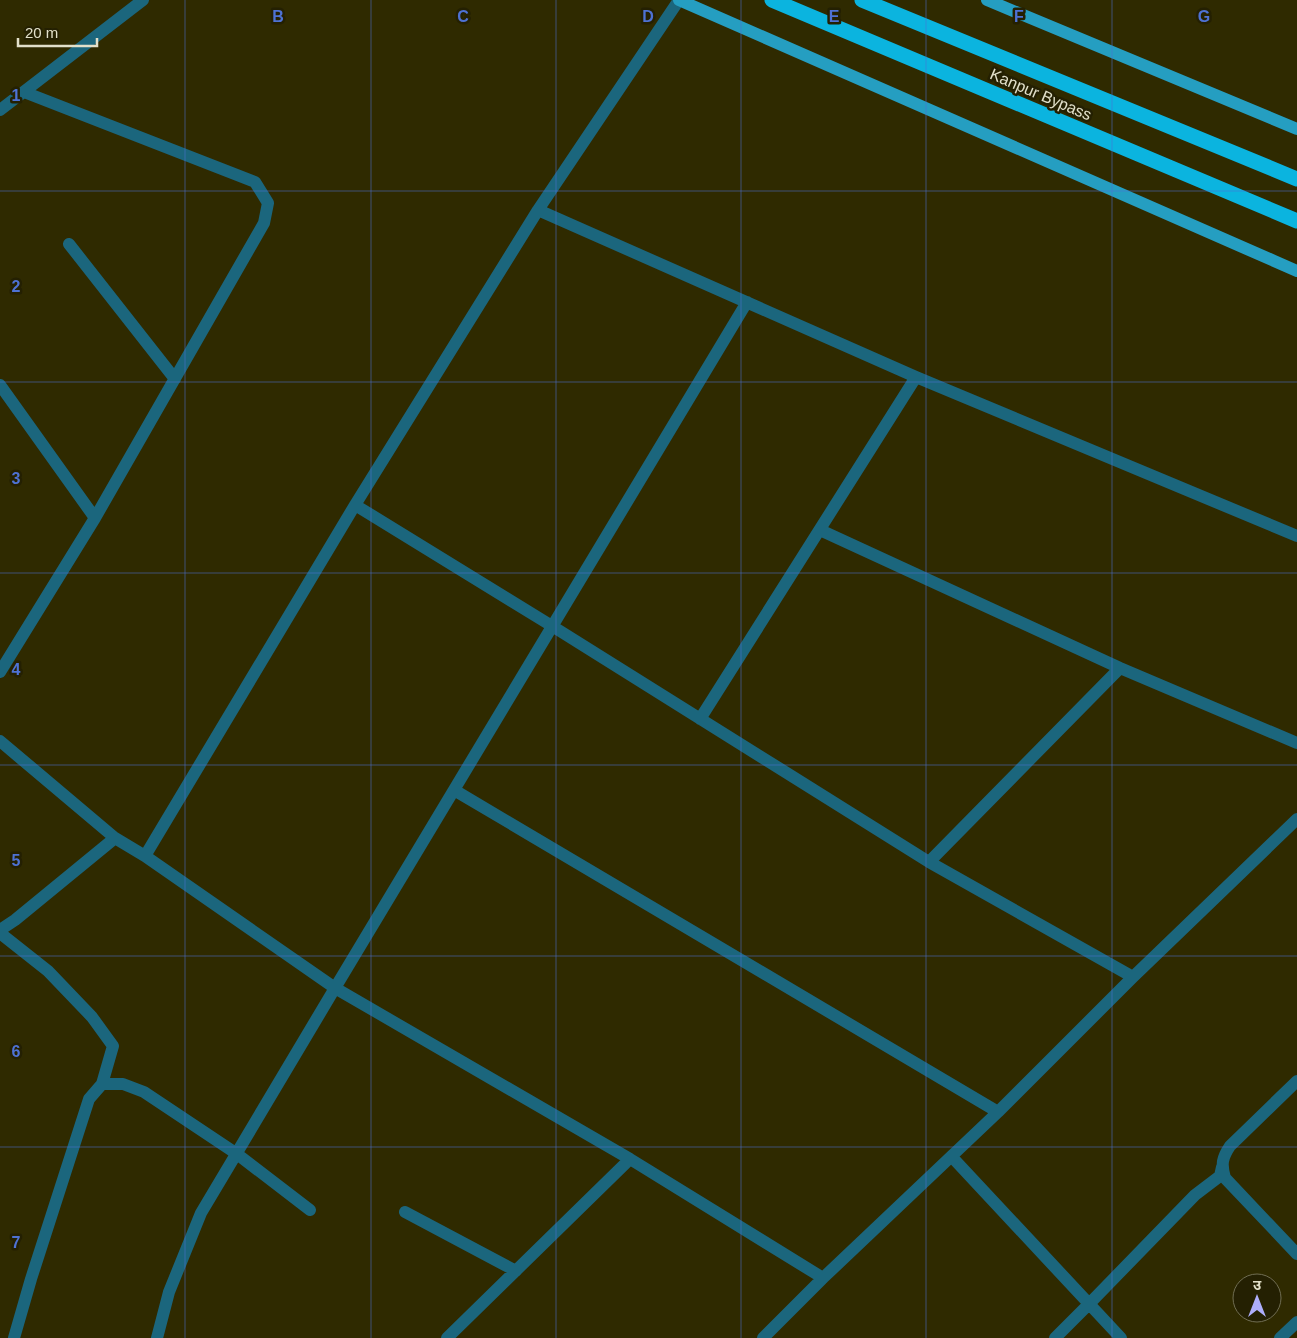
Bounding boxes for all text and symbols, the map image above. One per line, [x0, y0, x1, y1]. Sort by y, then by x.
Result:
text: B [272, 8, 284, 25]
text: C [457, 8, 469, 25]
text: D [642, 8, 654, 25]
text: E [829, 8, 840, 25]
text: F [1014, 8, 1024, 25]
text: G [1198, 8, 1210, 25]
scale bar [18, 15, 96, 47]
text: 20 m [25, 24, 58, 41]
street label: Kanpur Bypass [988, 65, 1094, 123]
text: 1 [12, 87, 21, 104]
text: 2 [12, 278, 21, 295]
text: 3 [12, 470, 21, 487]
text: 4 [12, 661, 21, 678]
text: 5 [12, 852, 21, 869]
text: 6 [12, 1043, 21, 1060]
text: 7 [12, 1234, 21, 1251]
north arrow [1232, 1273, 1282, 1323]
text: उ [1253, 1277, 1262, 1293]

